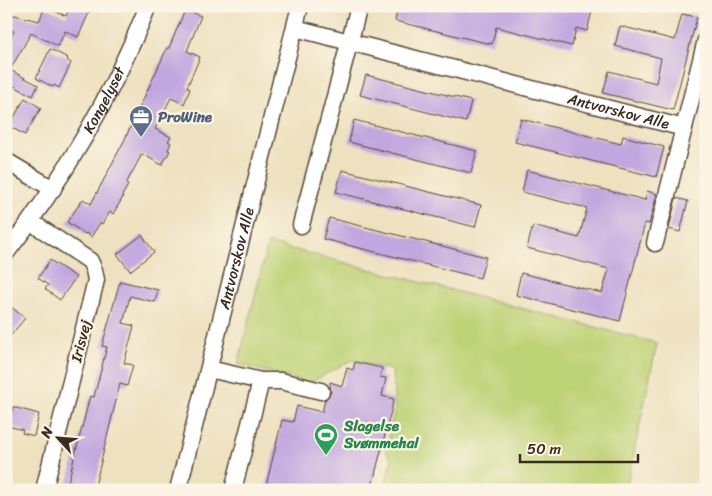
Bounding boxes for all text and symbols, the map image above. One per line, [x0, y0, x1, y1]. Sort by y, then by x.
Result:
street label: Kongelyset [76, 61, 133, 138]
street label: Antvorskov Alle [564, 85, 672, 137]
office icon: ProWine [128, 104, 154, 138]
place label: ProWine [158, 104, 213, 130]
street label: Antvorskov Alle [211, 205, 262, 313]
street label: Irisvej [63, 317, 99, 366]
place label: Slagelse Svømmehal [343, 413, 419, 456]
north arrow [32, 414, 82, 464]
text: N [33, 422, 60, 443]
sports icon: Slagelse Svømmehal [313, 422, 339, 456]
scale bar [520, 431, 637, 463]
text: 50 m [527, 436, 562, 462]

